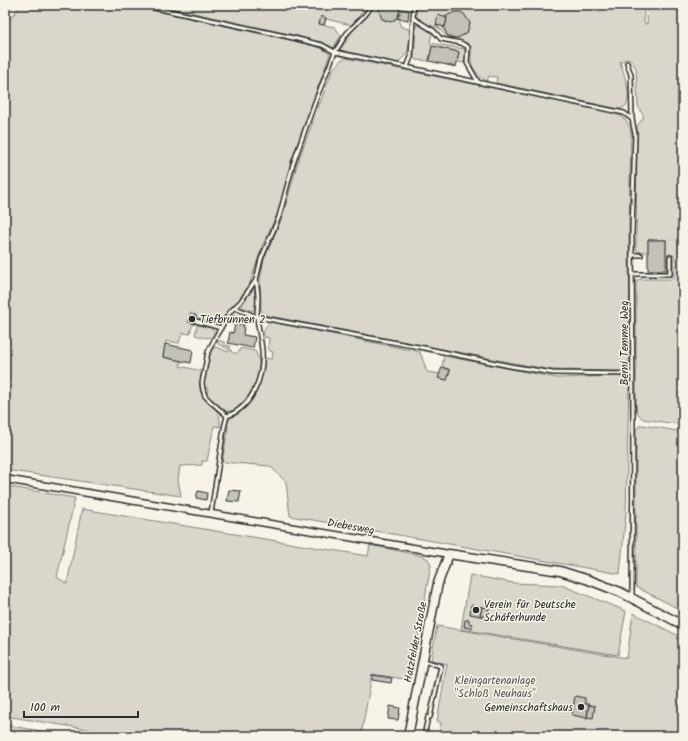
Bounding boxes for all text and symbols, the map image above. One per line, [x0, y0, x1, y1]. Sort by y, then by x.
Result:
street label: Berni Temme Weg [616, 301, 634, 385]
place label: Tiefbrunnen 2 [200, 311, 266, 329]
marker: Tiefbrunnen 2 [187, 314, 197, 324]
street label: Diebesweg [326, 514, 376, 540]
place label: Verein für Deutsche Schäferhunde [484, 596, 576, 627]
street label: Hatzfelder Straße [399, 600, 433, 684]
marker: Verein für Deutsche Schäferhunde [471, 605, 481, 615]
park label: Kleingartenanlage "Schloß Neuhaus" [454, 672, 536, 703]
scale bar [24, 693, 138, 719]
text: 100 m [30, 698, 61, 717]
place label: Gemeinschaftshaus [484, 699, 573, 717]
marker: Gemeinschaftshaus [576, 702, 586, 712]

